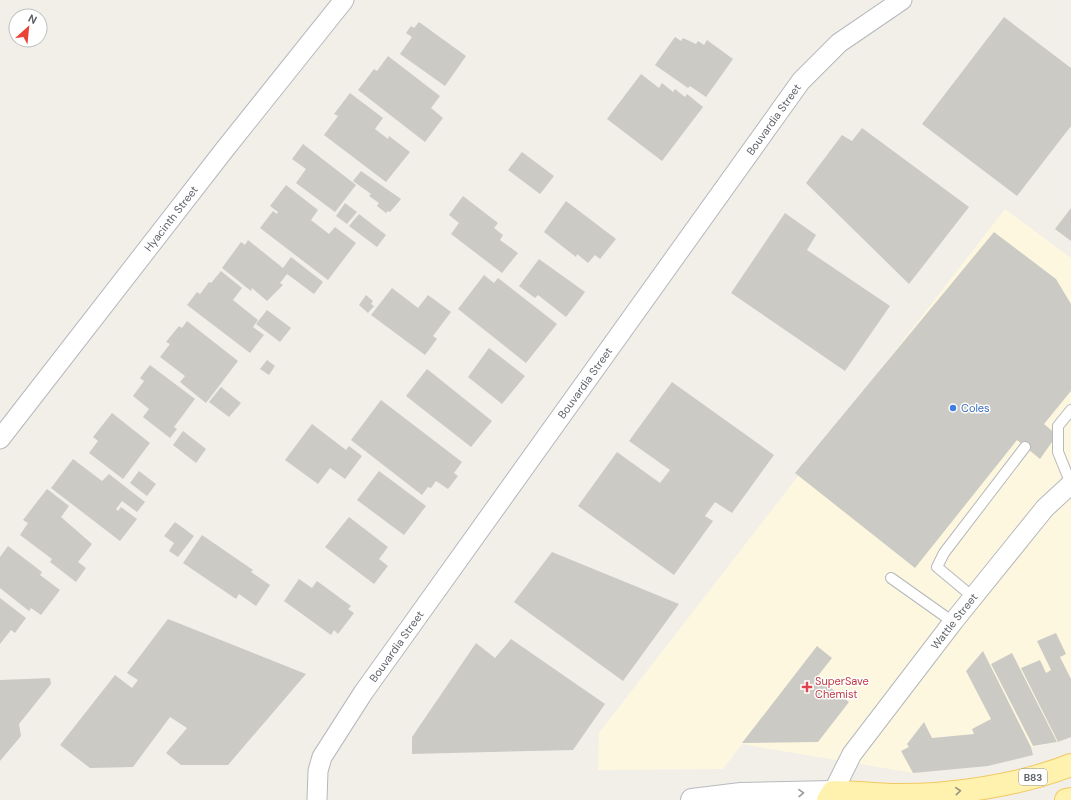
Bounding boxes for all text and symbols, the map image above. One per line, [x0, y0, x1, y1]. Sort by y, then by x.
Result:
north arrow [8, 8, 48, 48]
text: N [26, 11, 39, 27]
street label: Bouvardia Street [743, 81, 804, 158]
street label: Hyacinth Street [141, 183, 201, 254]
street label: Bouvardia Street [555, 344, 615, 421]
place label: Coles [961, 401, 990, 415]
marker: Coles [948, 403, 958, 413]
street label: Wattle Street [928, 590, 980, 652]
street label: Bouvardia Street [366, 608, 427, 685]
place label: SuperSave Chemist [815, 674, 869, 701]
marker: SuperSave Chemist [802, 682, 812, 692]
road number: B83 [1019, 769, 1047, 785]
one-way arrow [955, 787, 961, 796]
one-way arrow [798, 789, 804, 797]

